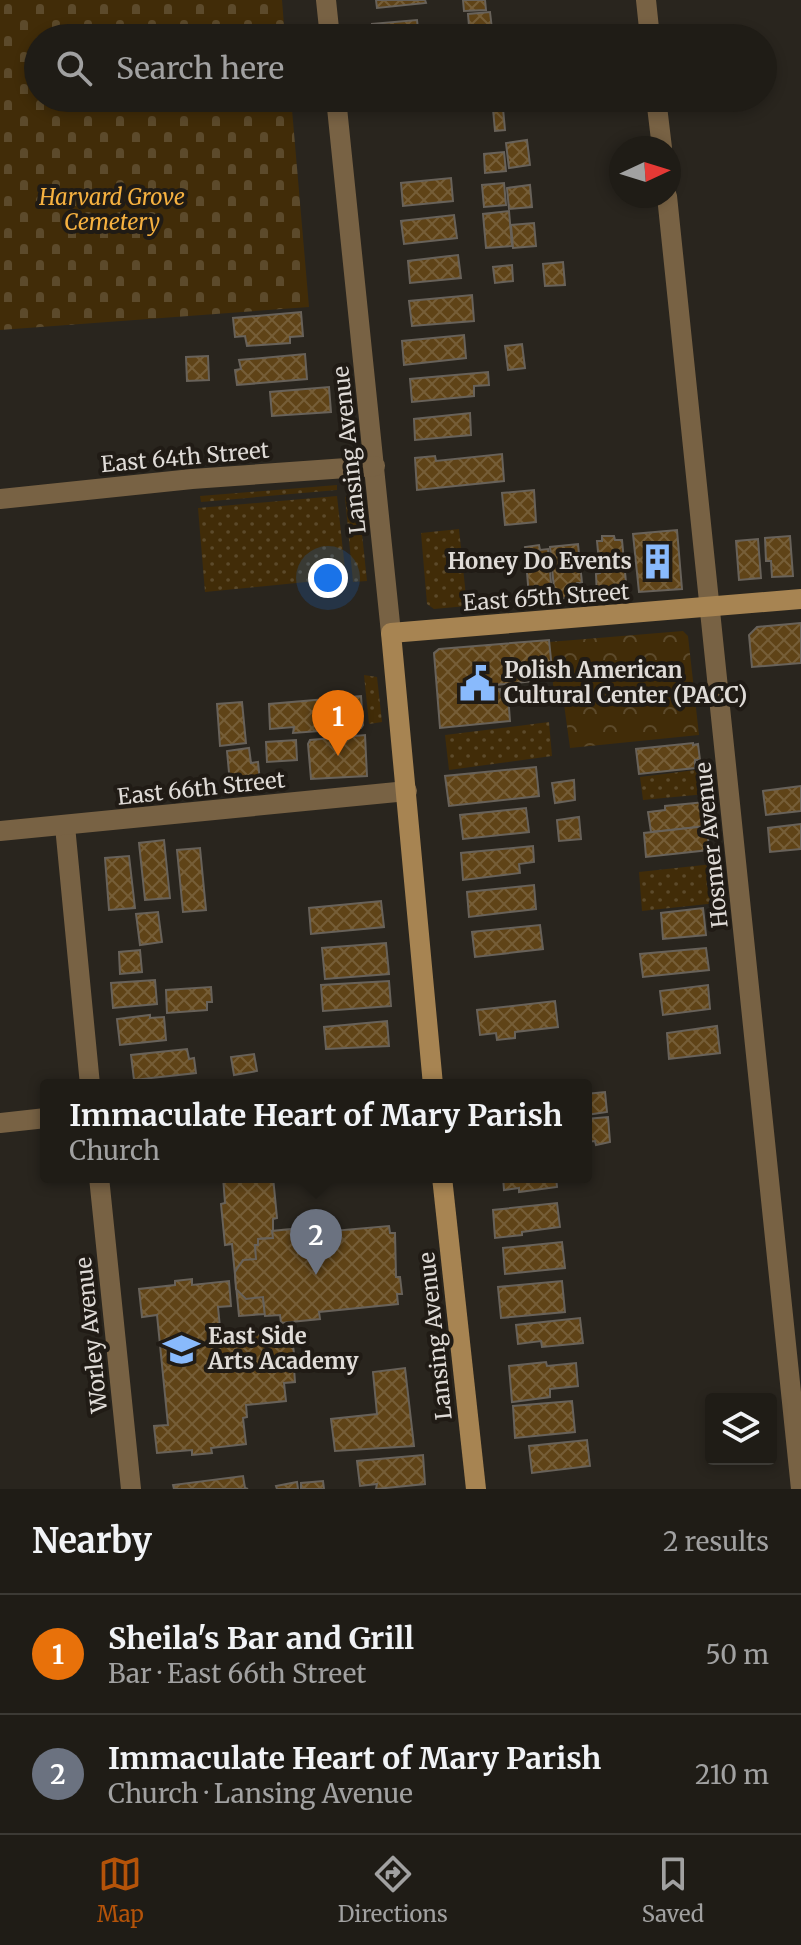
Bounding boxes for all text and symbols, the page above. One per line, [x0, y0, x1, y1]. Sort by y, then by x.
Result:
search box [24, 24, 777, 112]
icon: search [52, 46, 96, 90]
text: Search here [116, 49, 284, 87]
north arrow [609, 136, 681, 208]
park label: Harvard Grove Cemetery [38, 183, 185, 236]
street label: Lansing Avenue [326, 365, 372, 535]
street label: East 64th Street [100, 436, 271, 478]
building icon: Honey Do Events [639, 542, 677, 580]
place label: Honey Do Events [447, 547, 632, 575]
your location [308, 558, 348, 598]
street label: East 65th Street [462, 577, 631, 617]
place label: Polish American Cultural Center (PACC) [504, 656, 747, 709]
public building icon: Polish American Cultural Center (PACC) [459, 664, 497, 702]
pin: 1 [312, 690, 364, 756]
street label: Hosmer Avenue [688, 761, 734, 929]
street label: East 66th Street [116, 765, 287, 811]
popup [40, 1079, 592, 1183]
text: Immaculate Heart of Mary Parish [69, 1096, 563, 1134]
text: Church [69, 1134, 160, 1167]
pin: 2 [290, 1209, 342, 1275]
street label: Lansing Avenue [412, 1251, 458, 1421]
street label: Worley Avenue [69, 1256, 113, 1415]
place label: East Side Arts Academy [207, 1322, 359, 1375]
school or university icon: East Side Arts Academy [163, 1330, 201, 1368]
map controls [705, 1393, 777, 1465]
button: layers [705, 1393, 777, 1465]
text: Nearby [32, 1520, 152, 1562]
text: 2 results [663, 1525, 769, 1558]
text: Sheila's Bar and Grill [108, 1619, 414, 1657]
text: 1 [52, 1638, 64, 1671]
text: 50 m [705, 1638, 769, 1671]
text: Bar · East 66th Street [108, 1657, 366, 1690]
text: Immaculate Heart of Mary Parish [108, 1739, 601, 1777]
text: 2 [50, 1758, 66, 1791]
text: 210 m [695, 1758, 769, 1791]
text: Church · Lansing Avenue [108, 1777, 413, 1810]
tab: Map [97, 1852, 144, 1928]
tab: Directions [338, 1852, 448, 1928]
tab: Saved [642, 1852, 704, 1928]

